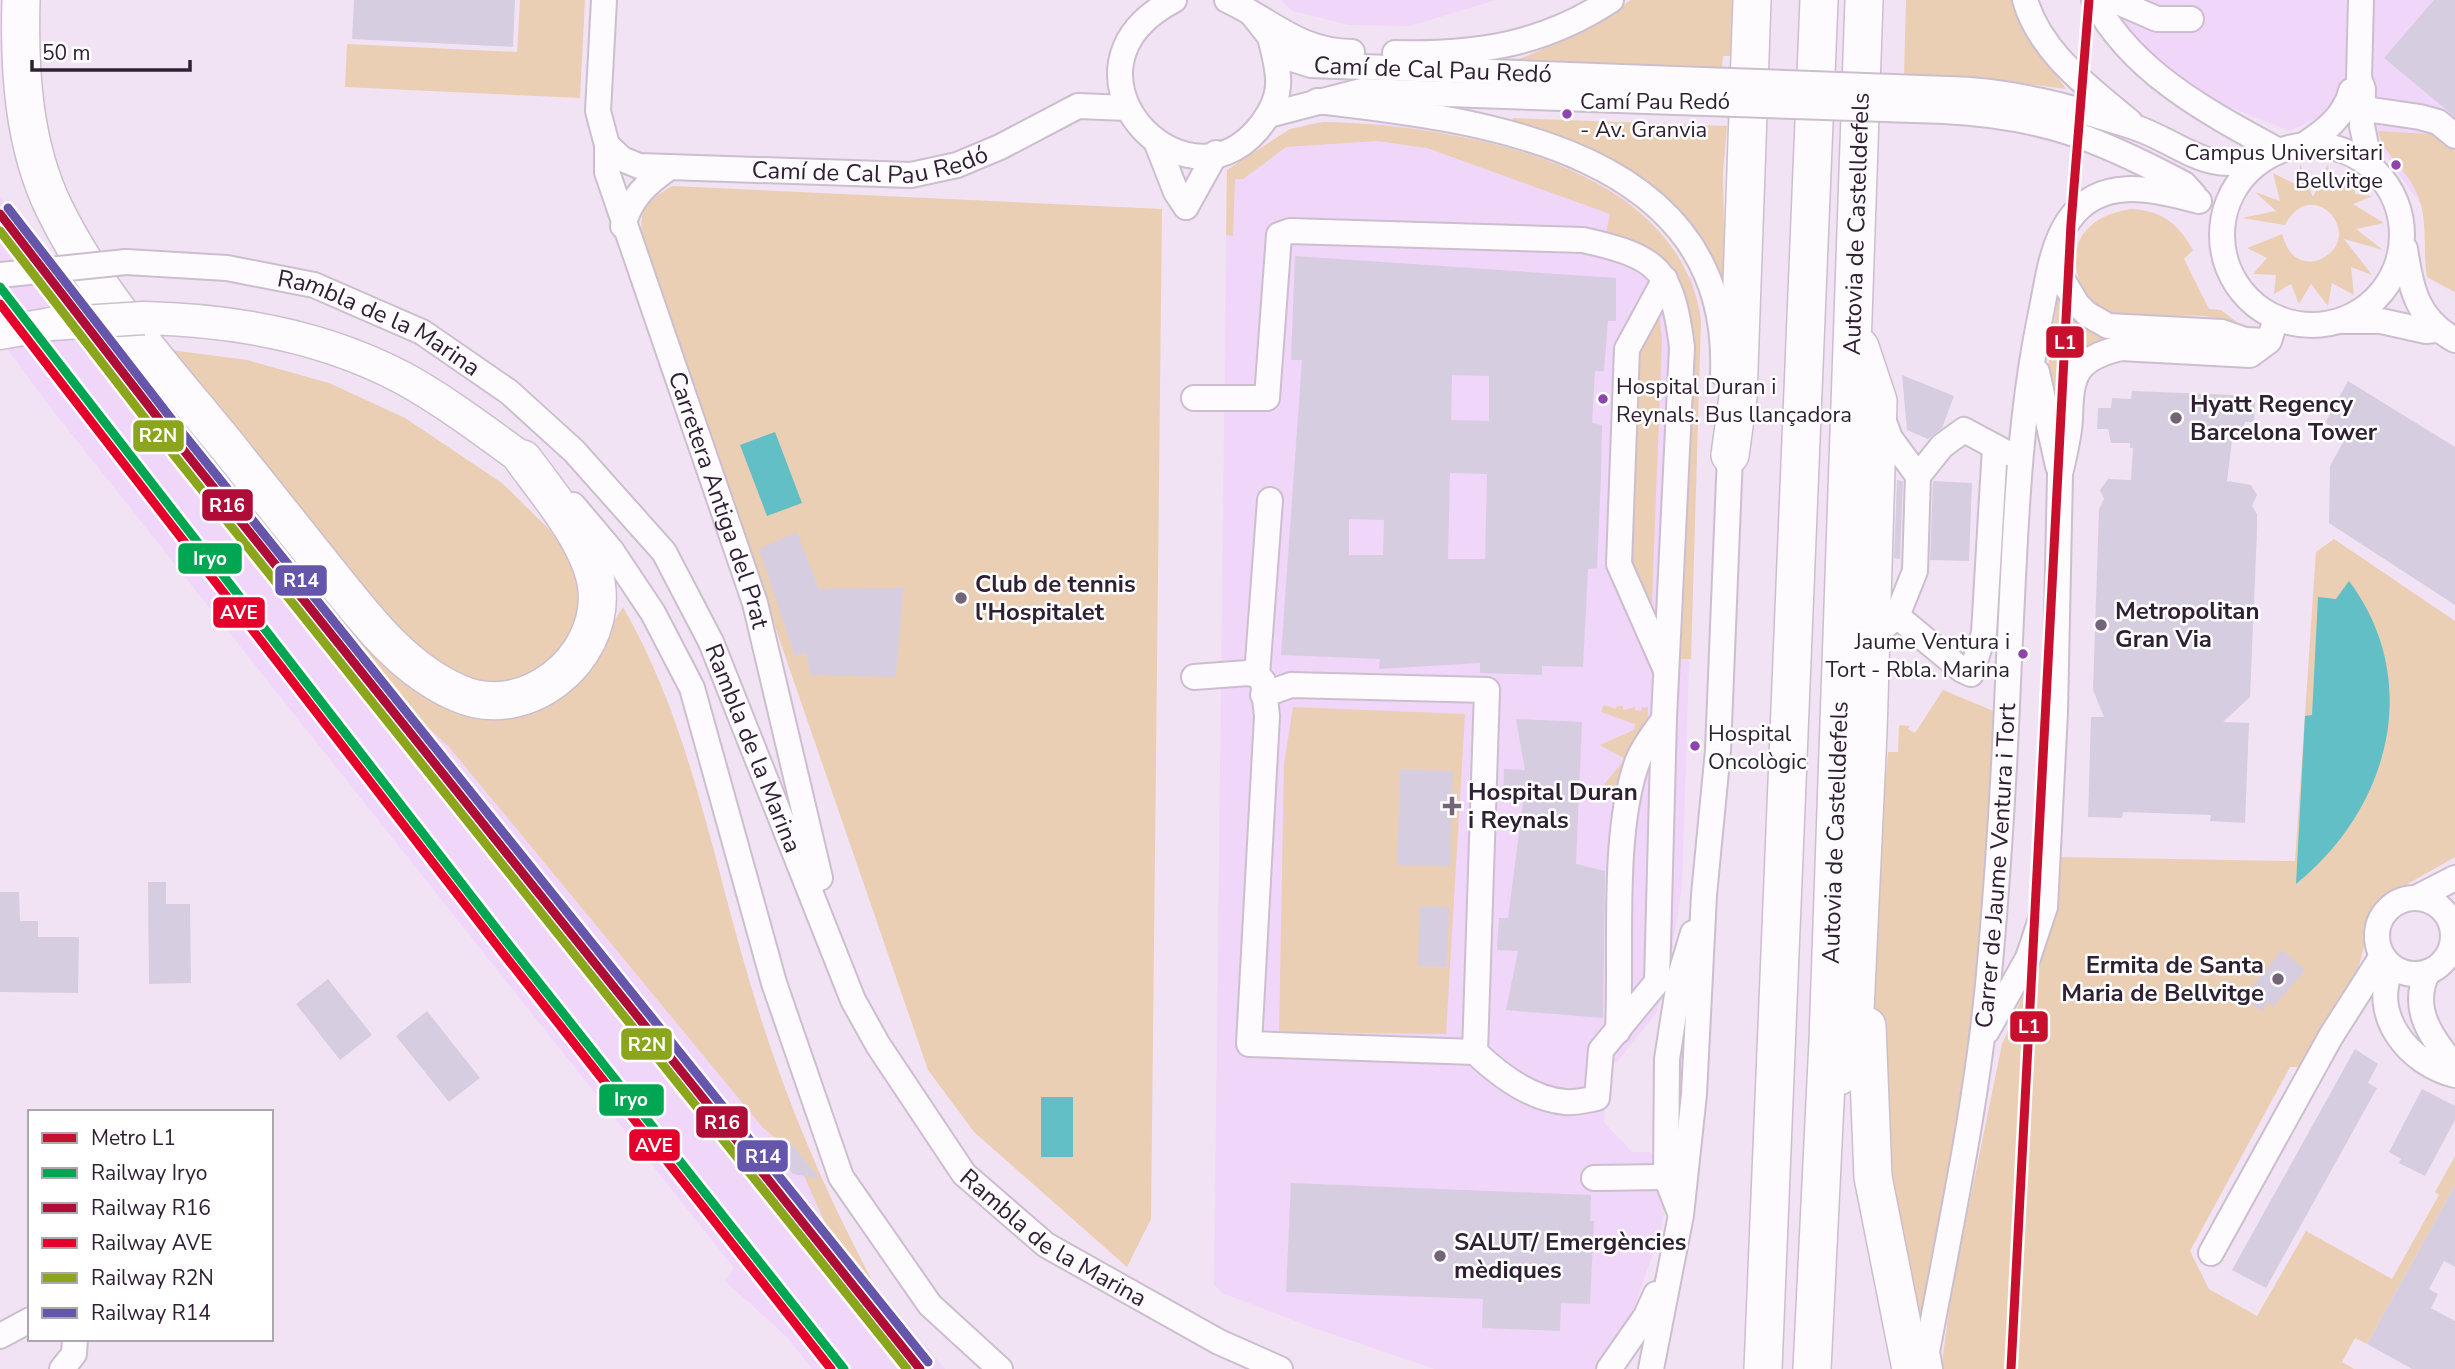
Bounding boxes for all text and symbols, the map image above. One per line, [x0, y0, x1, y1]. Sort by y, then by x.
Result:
scale bar [32, 28, 189, 72]
text: 50 m [42, 39, 91, 67]
street label: Camí de Cal Pau Redó [1313, 49, 1553, 90]
place label: Camí Pau Redó - Av. Granvia [1580, 87, 1730, 145]
street label: Autovia de Castelldefels [1836, 92, 1877, 356]
marker: Camí Pau Redó - Av. Granvia [1560, 107, 1574, 121]
street label: Camí de Cal Pau Redó [751, 138, 993, 191]
place label: Campus Universitari Bellvitge [2184, 138, 2383, 196]
marker: Campus Universitari Bellvitge [2389, 158, 2403, 172]
street label: Rambla de la Marina [275, 262, 487, 383]
line badge: L1 [2045, 325, 2085, 359]
text: L1 [2054, 330, 2076, 356]
street label: Carretera Antiga del Prat [661, 367, 777, 632]
place label: Hospital Duran i Reynals. Bus llançadora [1616, 372, 1852, 430]
place label: Hyatt Regency Barcelona Tower [2190, 388, 2378, 448]
marker: Hospital Duran i Reynals. Bus llançadora [1596, 392, 1610, 406]
marker: Hyatt Regency Barcelona Tower [2168, 410, 2184, 426]
line badge: R2N [132, 419, 185, 453]
text: R2N [139, 423, 177, 449]
line badge: R16 [201, 488, 254, 522]
text: R16 [209, 493, 245, 519]
line badge: Iryo [177, 542, 243, 575]
text: Iryo [193, 546, 227, 572]
line badge: R14 [274, 564, 328, 597]
text: R14 [283, 568, 319, 594]
place label: Club de tennis l'Hospitalet [975, 568, 1136, 628]
marker: Club de tennis l'Hospitalet [953, 590, 969, 606]
place label: Metropolitan Gran Via [2115, 595, 2259, 655]
line badge: AVE [212, 596, 266, 629]
text: AVE [220, 600, 258, 626]
marker: Metropolitan Gran Via [2093, 617, 2109, 633]
place label: Jaume Ventura i Tort - Rbla. Marina [1825, 627, 2010, 685]
street label: Rambla de la Marina [697, 639, 809, 857]
marker: Jaume Ventura i Tort - Rbla. Marina [2016, 647, 2030, 661]
street label: Autovia de Castelldefels [1815, 701, 1856, 965]
street label: Carrer de Jaume Ventura i Tort [1967, 702, 2023, 1030]
place label: Hospital Oncològic [1708, 719, 1806, 777]
marker: Hospital Oncològic [1688, 739, 1702, 753]
place label: Hospital Duran i Reynals [1468, 776, 1638, 836]
marker: Hospital Duran i Reynals [1442, 796, 1462, 816]
place label: Ermita de Santa Maria de Bellvitge [2061, 949, 2264, 1009]
marker: Ermita de Santa Maria de Bellvitge [2270, 971, 2286, 987]
line badge: L1 [2009, 1010, 2049, 1043]
text: L1 [2018, 1014, 2040, 1040]
line badge: R2N [620, 1027, 673, 1061]
text: R2N [628, 1032, 666, 1058]
line badge: Iryo [598, 1083, 665, 1117]
text: Iryo [614, 1087, 648, 1113]
line badge: R16 [695, 1105, 749, 1139]
legend [28, 1110, 273, 1341]
text: R16 [704, 1110, 740, 1136]
text: Metro L1 [91, 1124, 176, 1152]
line badge: AVE [628, 1128, 681, 1162]
text: AVE [635, 1133, 673, 1159]
line badge: R14 [736, 1139, 789, 1173]
text: R14 [745, 1144, 781, 1170]
text: Railway Iryo [91, 1159, 208, 1187]
street label: Rambla de la Marina [953, 1162, 1152, 1314]
text: Railway R16 [91, 1194, 211, 1222]
place label: SALUT/ Emergències mèdiques [1454, 1226, 1686, 1286]
text: Railway AVE [91, 1229, 213, 1257]
marker: SALUT/ Emergències mèdiques [1432, 1248, 1448, 1264]
text: Railway R2N [91, 1264, 214, 1292]
text: Railway R14 [91, 1299, 211, 1327]

